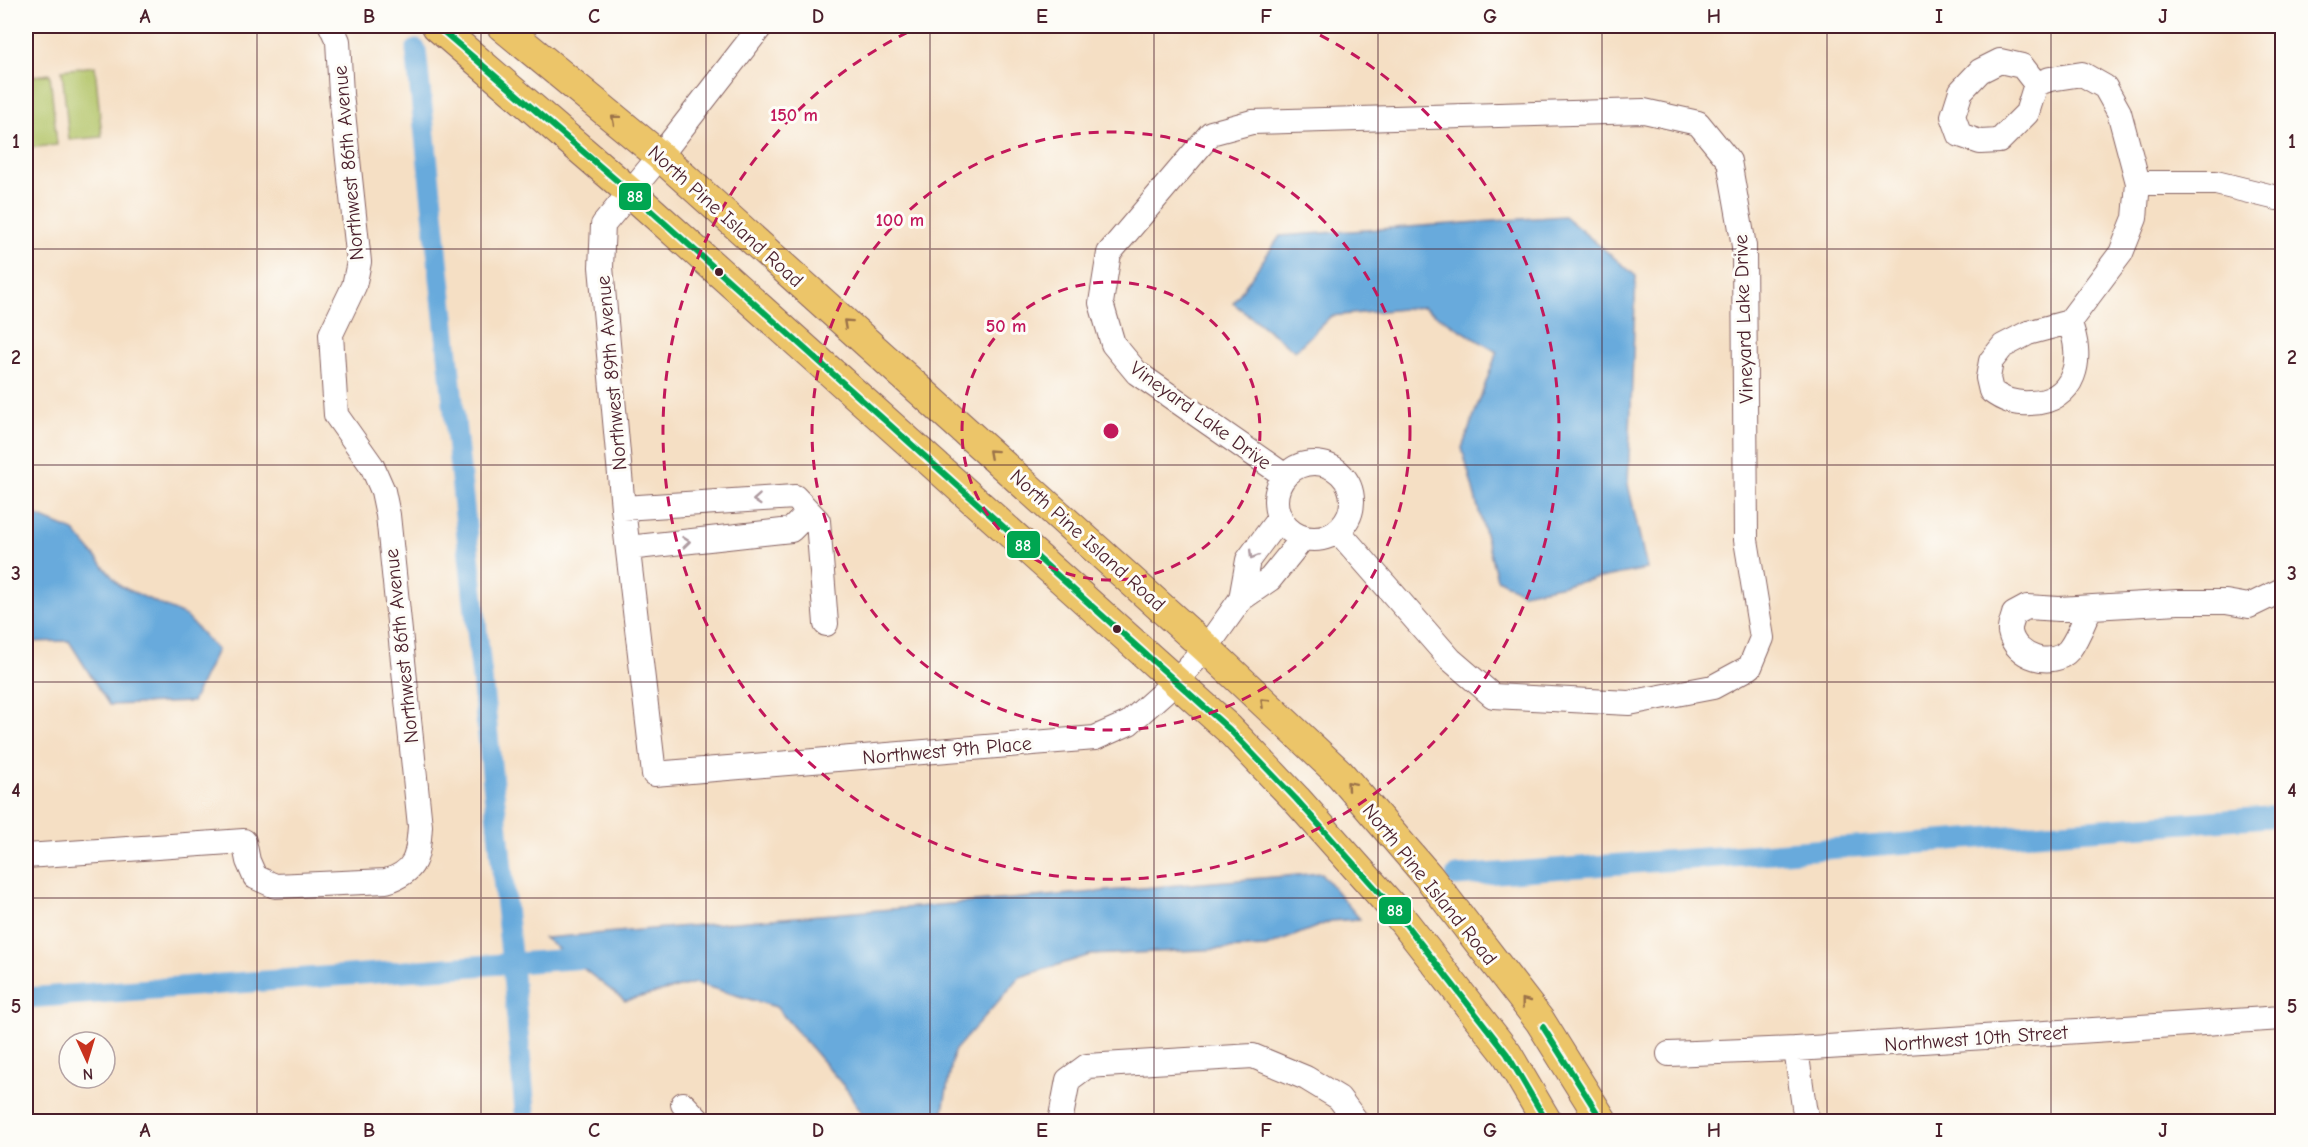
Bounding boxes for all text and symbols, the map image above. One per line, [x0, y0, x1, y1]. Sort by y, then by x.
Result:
text: A [139, 5, 151, 28]
text: B [363, 5, 375, 28]
text: C [588, 5, 600, 28]
text: D [812, 5, 824, 28]
text: E [1036, 5, 1048, 28]
text: F [1260, 5, 1272, 28]
text: G [1483, 5, 1497, 28]
text: H [1707, 5, 1721, 28]
text: I [1935, 5, 1943, 28]
text: J [2158, 5, 2168, 28]
street label: Northwest 86th Avenue [329, 65, 368, 261]
text: 150 m [770, 105, 818, 126]
one-way arrow [611, 115, 622, 126]
text: 1 [12, 130, 20, 153]
text: 1 [2288, 130, 2296, 153]
street label: North Pine Island Road [643, 141, 808, 292]
line badge: 88 [618, 182, 652, 211]
text: 88 [627, 188, 643, 206]
text: 100 m [876, 210, 924, 231]
street label: Vineyard Lake Drive [1729, 234, 1758, 404]
unlabelled marker [713, 266, 725, 278]
street label: Northwest 89th Avenue [592, 275, 631, 471]
text: 50 m [986, 316, 1026, 337]
one-way arrow [843, 319, 853, 330]
text: 2 [11, 346, 21, 369]
text: 2 [2287, 346, 2297, 369]
street label: Vineyard Lake Drive [1126, 356, 1276, 474]
centre of rings [1101, 421, 1121, 441]
one-way arrow [988, 450, 999, 461]
street label: North Pine Island Road [1005, 465, 1170, 616]
one-way arrow [752, 493, 761, 506]
line badge: 88 [1006, 530, 1041, 559]
one-way arrow [682, 536, 691, 549]
text: 88 [1015, 537, 1031, 555]
street label: Northwest 86th Avenue [380, 547, 423, 744]
one-way arrow [1249, 549, 1261, 559]
text: 3 [11, 562, 21, 585]
text: 3 [2287, 562, 2297, 585]
unlabelled marker [1111, 623, 1123, 635]
one-way arrow [1260, 698, 1271, 709]
street label: Northwest 9th Place [861, 732, 1033, 769]
text: 4 [11, 779, 21, 802]
text: 4 [2287, 779, 2297, 802]
one-way arrow [1346, 781, 1357, 792]
street label: North Pine Island Road [1358, 799, 1502, 970]
line badge: 88 [1378, 896, 1412, 925]
text: 88 [1387, 902, 1403, 920]
text: 5 [11, 995, 21, 1018]
text: 5 [2287, 995, 2297, 1018]
one-way arrow [1521, 998, 1532, 1009]
street label: Northwest 10th Street [1884, 1021, 2070, 1056]
north arrow [57, 1030, 117, 1090]
text: N [82, 1065, 94, 1083]
text: A [139, 1119, 151, 1142]
text: B [363, 1119, 375, 1142]
text: C [588, 1119, 600, 1142]
text: D [812, 1119, 824, 1142]
text: E [1036, 1119, 1048, 1142]
text: F [1260, 1119, 1272, 1142]
text: G [1483, 1119, 1497, 1142]
text: H [1707, 1119, 1721, 1142]
text: I [1935, 1119, 1943, 1142]
text: J [2158, 1119, 2168, 1142]

